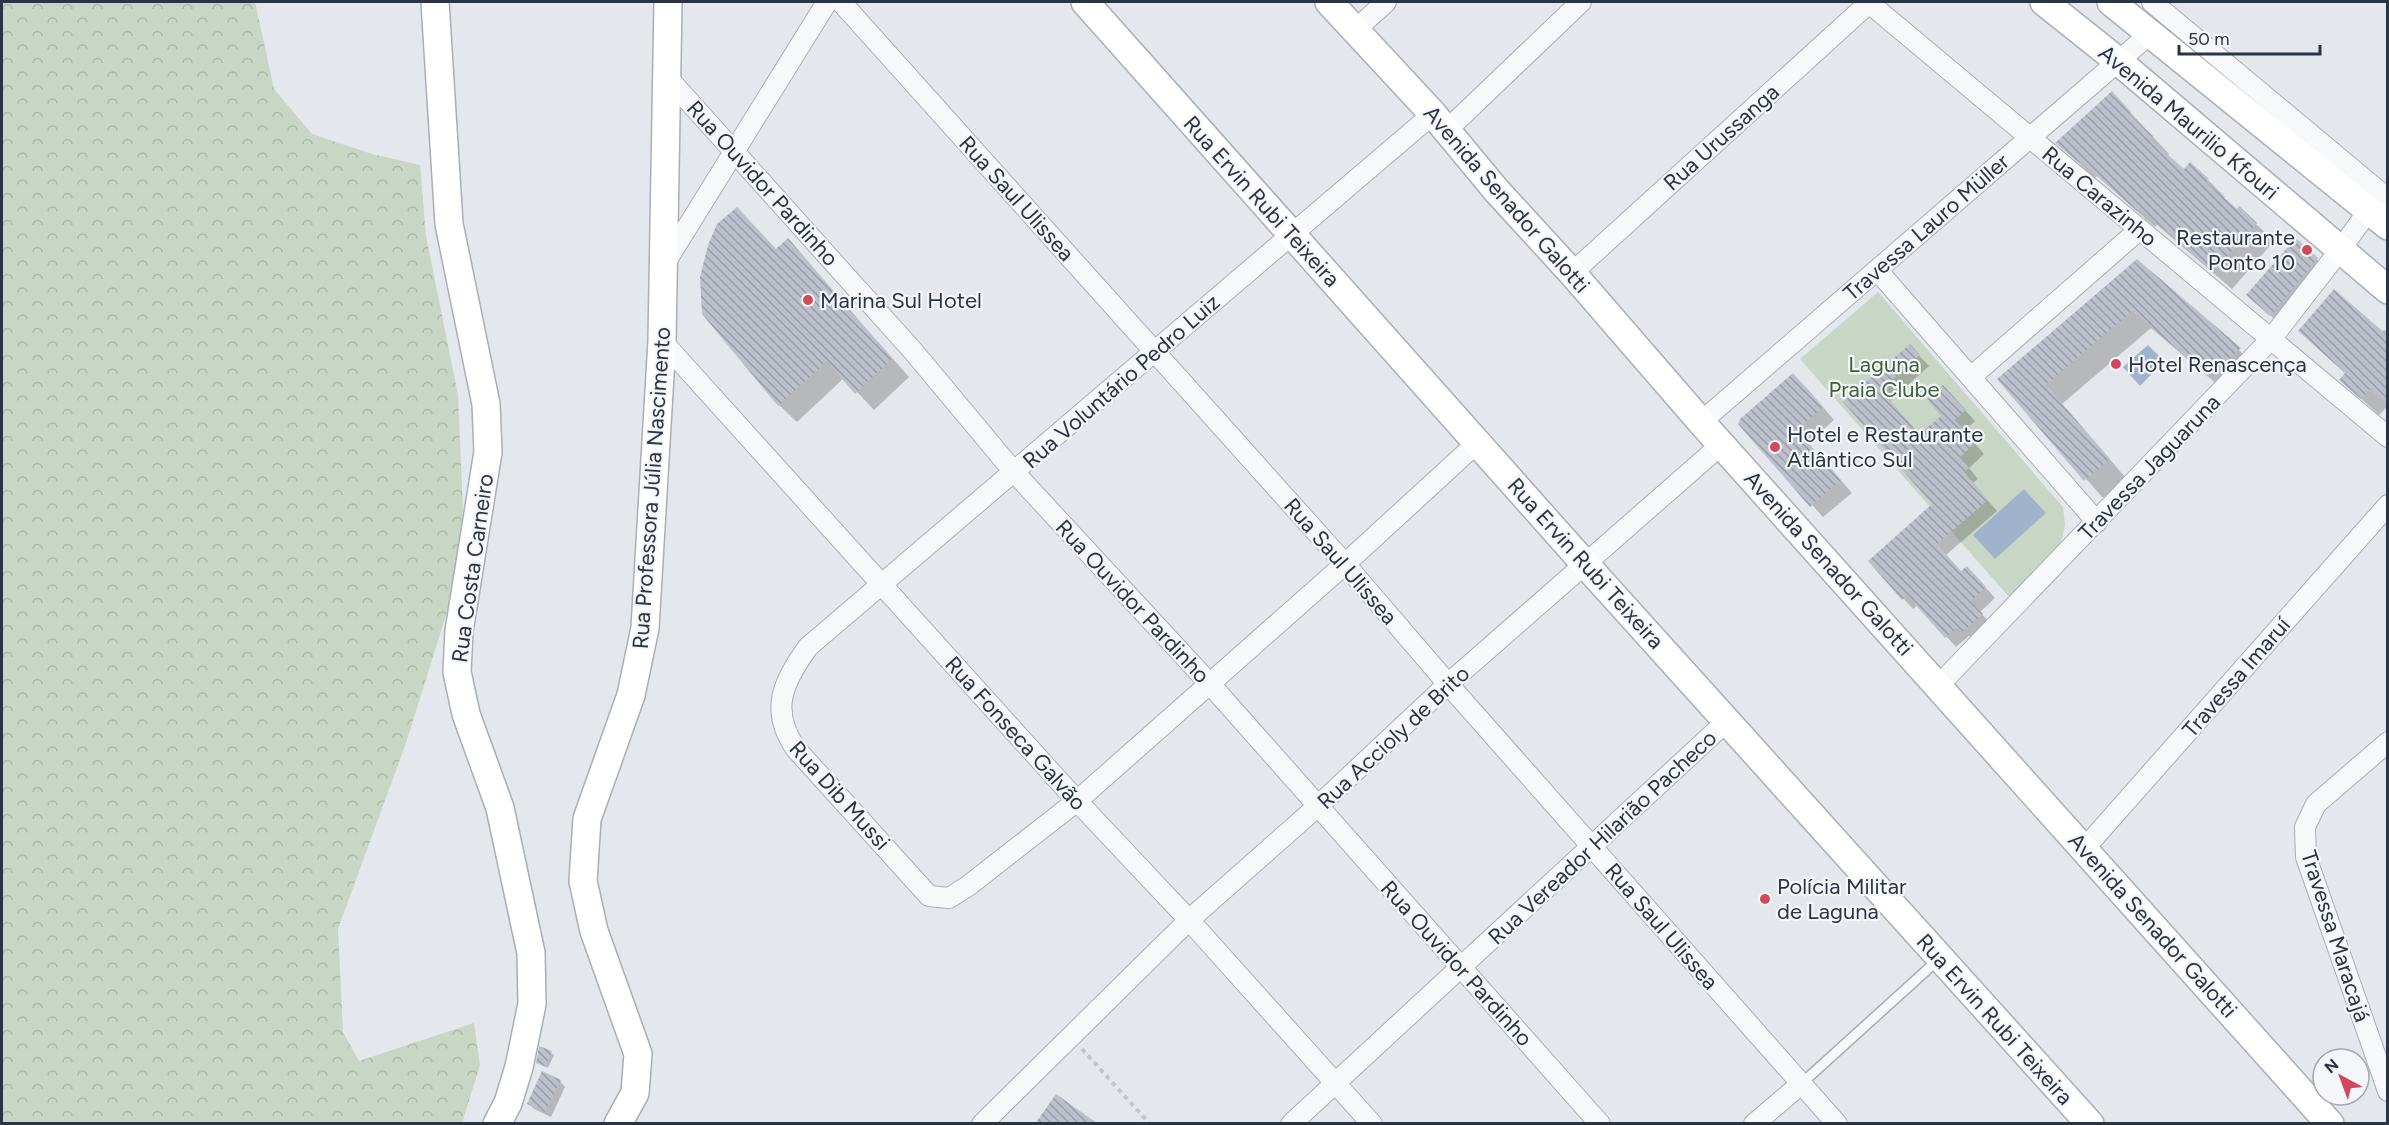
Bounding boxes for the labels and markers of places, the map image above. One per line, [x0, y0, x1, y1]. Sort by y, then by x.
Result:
place label: Restaurante Ponto 10 [2176, 224, 2295, 276]
marker: Restaurante Ponto 10 [2300, 243, 2314, 257]
place label: Marina Sul Hotel [820, 287, 982, 314]
marker: Marina Sul Hotel [801, 293, 815, 307]
place label: Hotel Renascença [2128, 351, 2307, 378]
marker: Hotel Renascença [2109, 357, 2123, 371]
place label: Hotel e Restaurante Atlântico Sul [1787, 421, 1983, 473]
marker: Hotel e Restaurante Atlântico Sul [1768, 440, 1782, 454]
place label: Polícia Militar de Laguna [1777, 873, 1907, 925]
marker: Polícia Militar de Laguna [1758, 892, 1772, 906]

